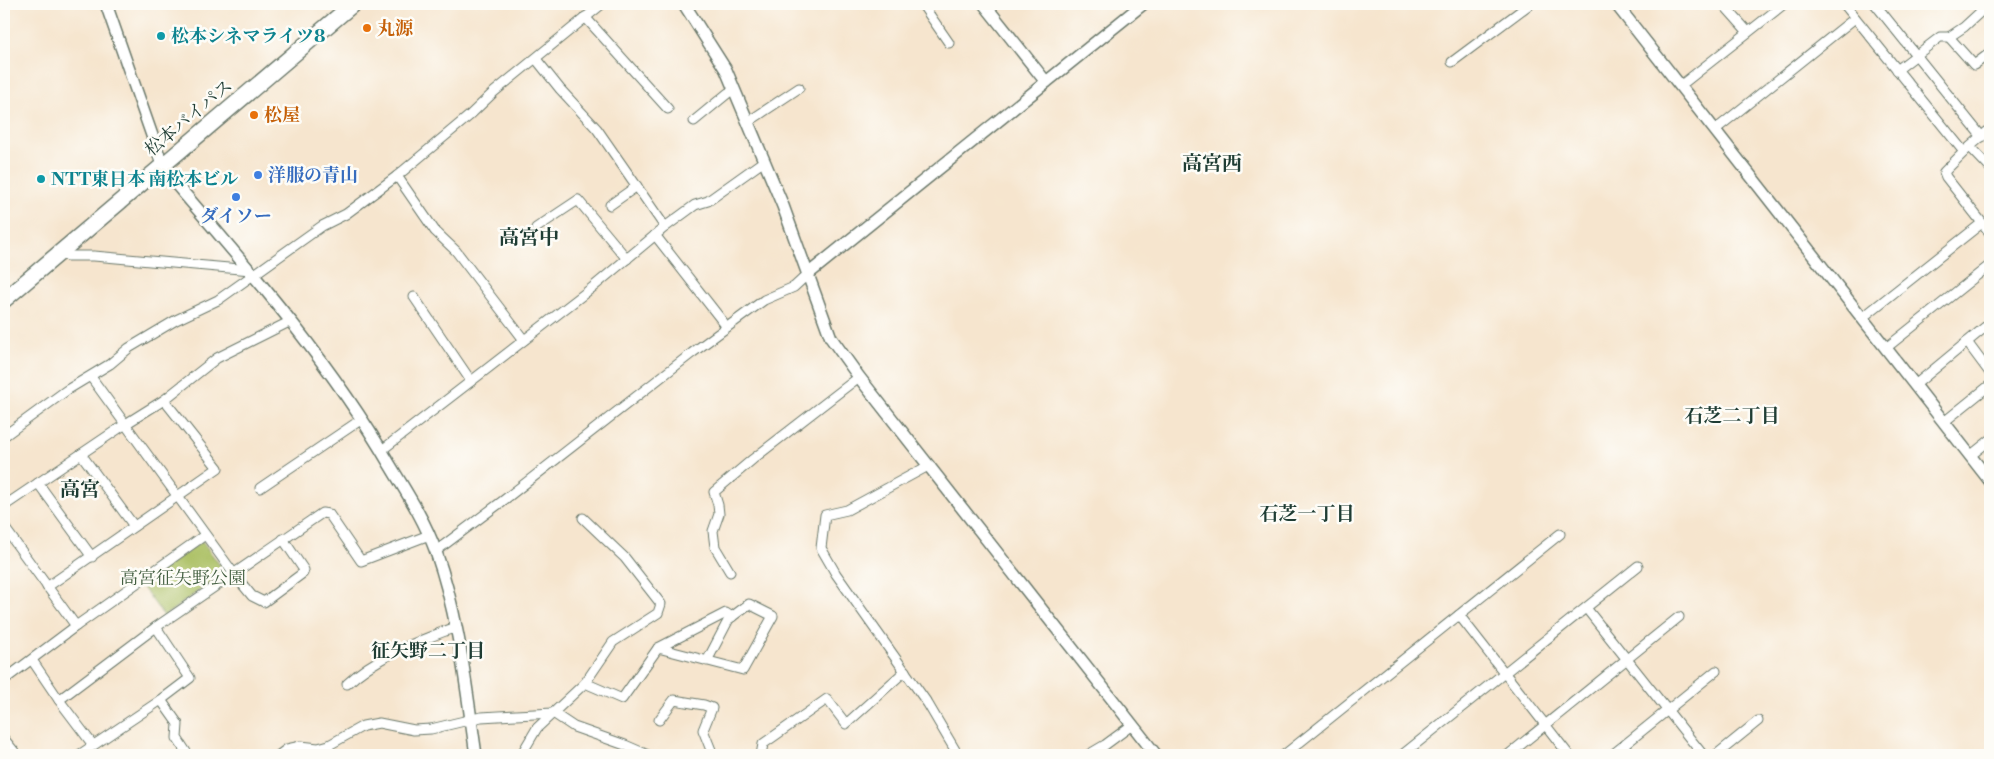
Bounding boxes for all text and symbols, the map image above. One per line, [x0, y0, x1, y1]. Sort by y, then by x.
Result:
place label: 丸源 [377, 17, 413, 40]
marker: 丸源 [361, 22, 373, 34]
place label: 松本シネマライツ8 [171, 25, 325, 48]
marker: 松本シネマライツ8 [155, 30, 167, 42]
street label: 松本バイパス [140, 75, 238, 161]
place label: 松屋 [264, 104, 300, 127]
marker: 松屋 [248, 109, 260, 121]
district label: 高宮西 [1182, 152, 1242, 177]
place label: 洋服の青山 [268, 164, 358, 187]
place label: NTT東日本 南松本ビル [51, 168, 238, 191]
marker: 洋服の青山 [252, 169, 264, 181]
marker: NTT東日本 南松本ビル [35, 173, 47, 185]
marker: ダイソー [230, 191, 242, 203]
place label: ダイソー [200, 205, 272, 228]
district label: 高宮中 [499, 226, 559, 251]
district label: 石芝二丁目 [1684, 404, 1780, 428]
district label: 高宮 [60, 478, 100, 503]
district label: 石芝一丁目 [1259, 502, 1355, 526]
park label: 高宮征矢野公園 [120, 567, 246, 590]
district label: 征矢野二丁目 [371, 639, 485, 663]

